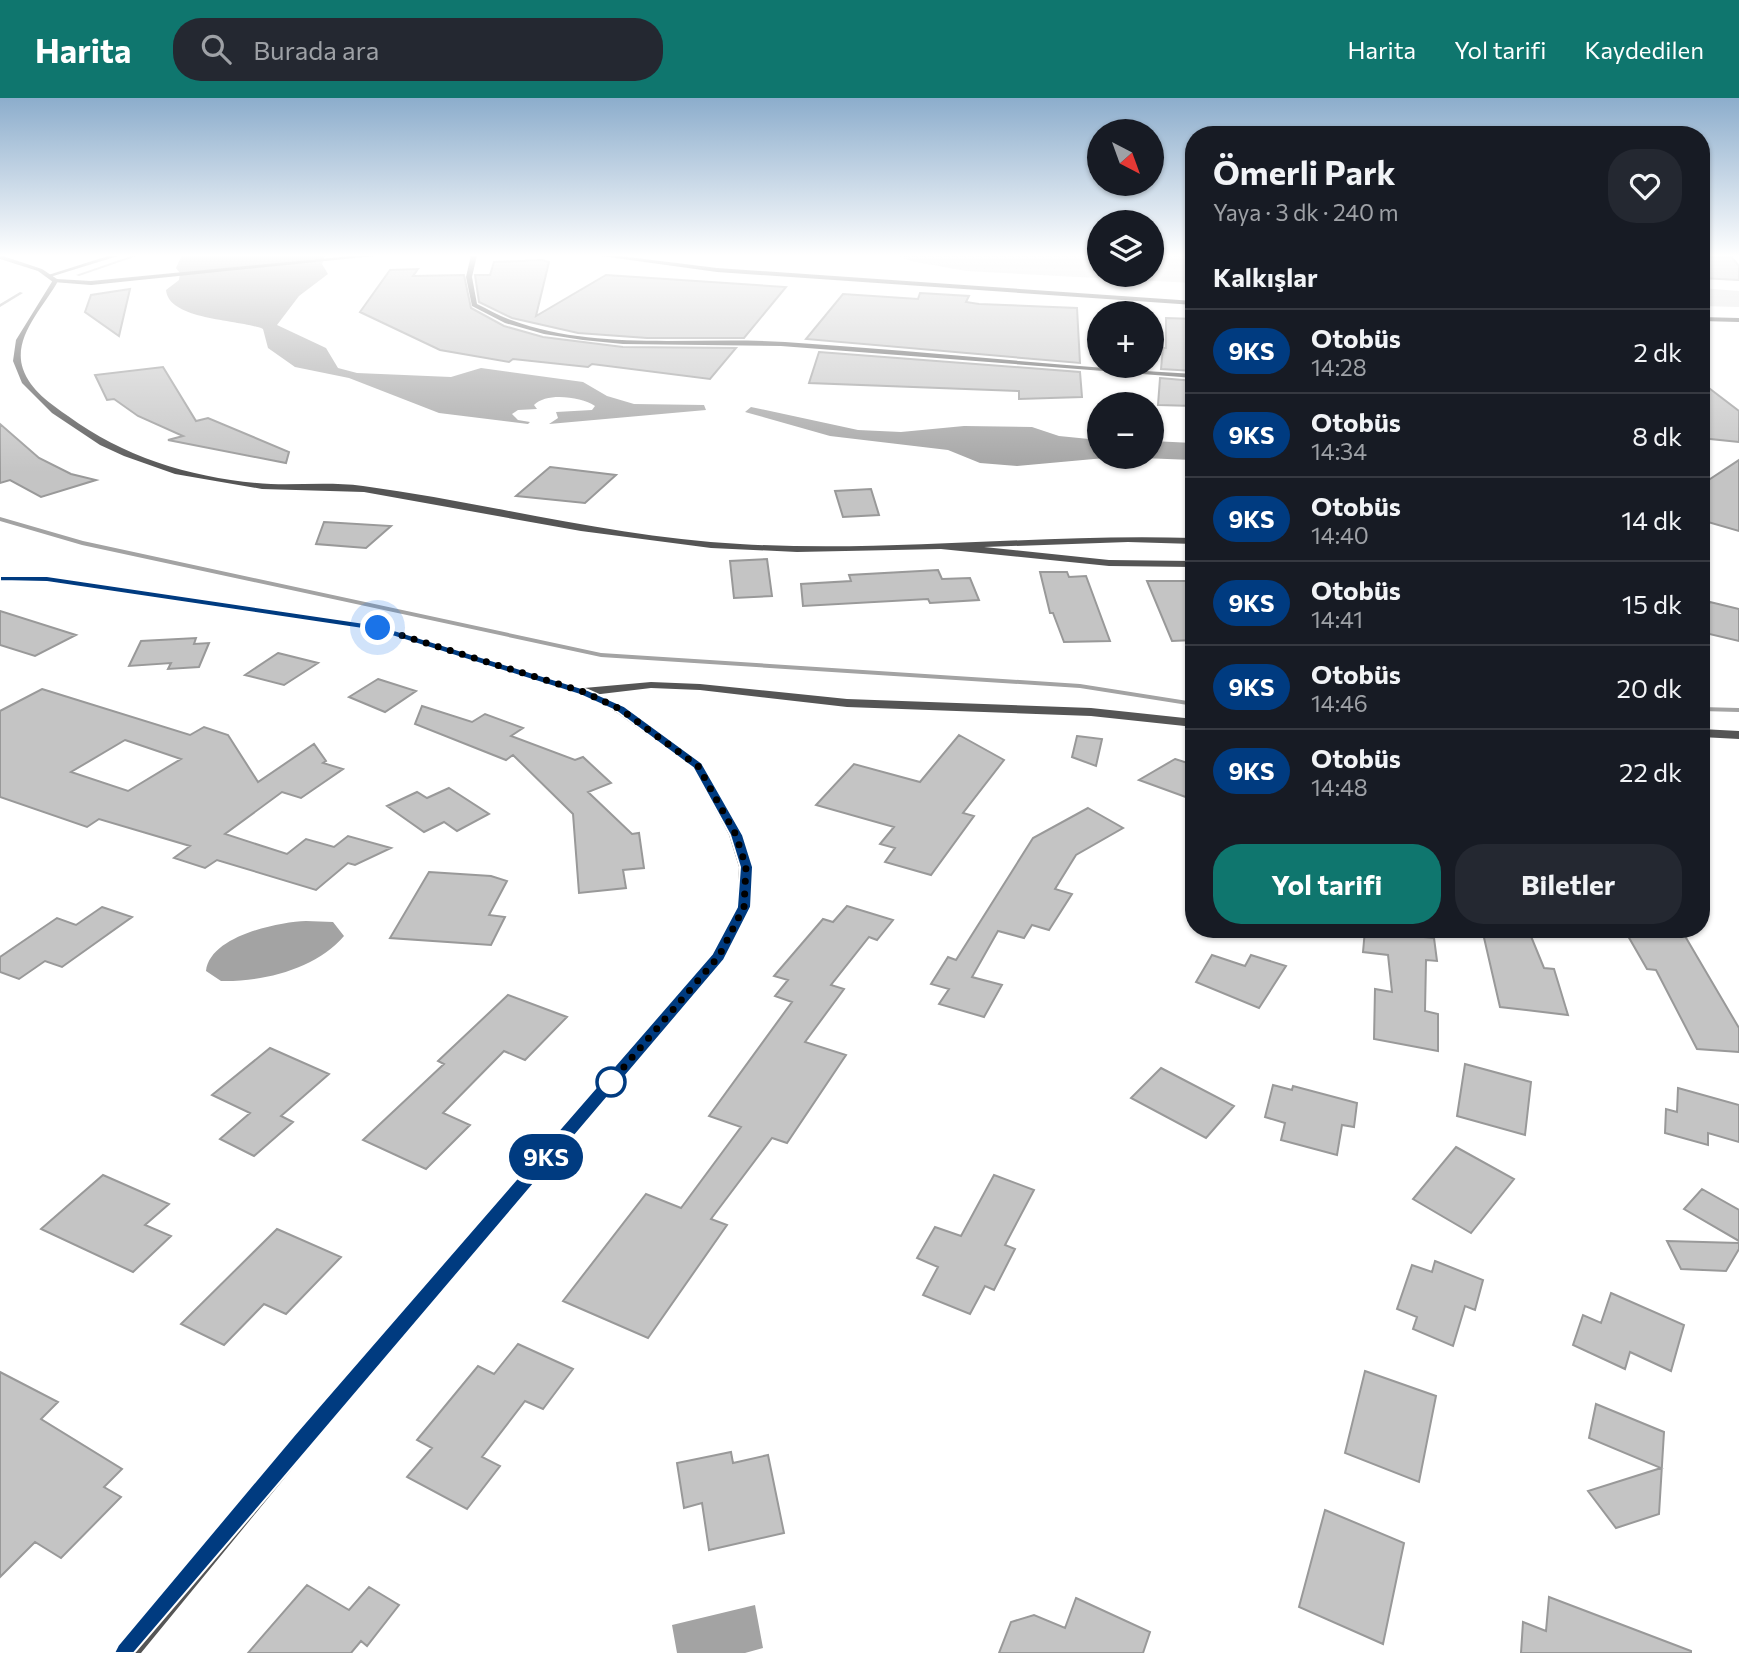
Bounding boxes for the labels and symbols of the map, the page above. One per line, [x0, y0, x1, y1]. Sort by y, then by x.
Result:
north arrow [1087, 119, 1164, 196]
your location [360, 610, 395, 645]
unlabelled marker [596, 1067, 626, 1097]
line badge: 9KS [506, 1134, 586, 1180]

